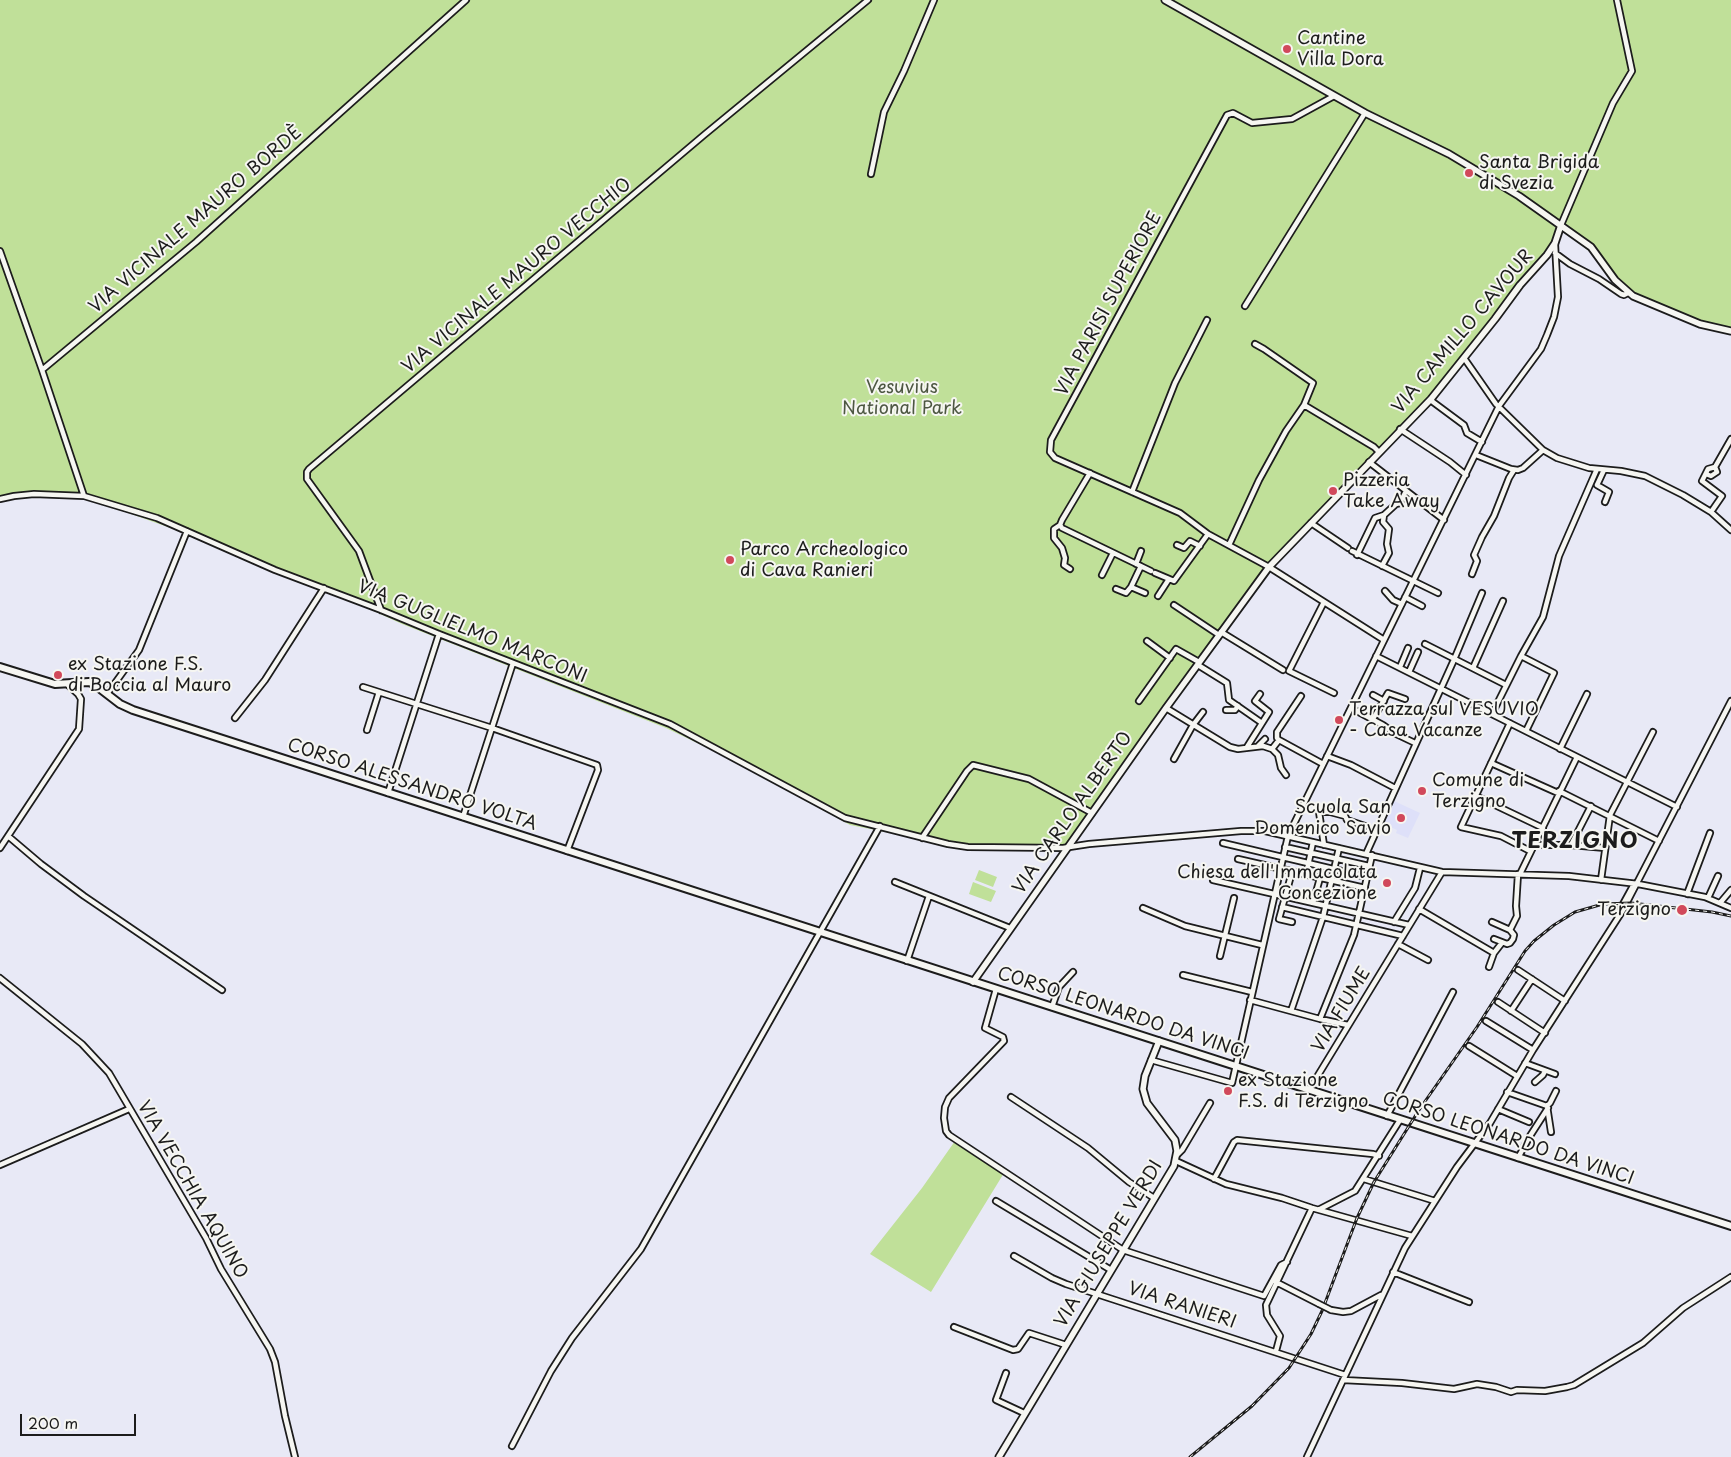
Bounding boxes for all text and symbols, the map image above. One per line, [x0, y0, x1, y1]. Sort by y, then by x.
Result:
place label: Cantine Villa Dora [1297, 28, 1384, 70]
marker: Cantine Villa Dora [1281, 43, 1293, 55]
street label: VIA VICINALE MAURO BORDÈ [85, 122, 307, 318]
place label: Santa Brigida di Svezia [1479, 152, 1599, 194]
marker: Santa Brigida di Svezia [1463, 167, 1475, 179]
street label: VIA VICINALE MAURO VECCHIO [398, 174, 636, 378]
street label: VIA PARISI SUPERIORE [1051, 208, 1167, 400]
street label: VIA CAMILLO CAVOUR [1388, 246, 1538, 418]
park label: Vesuvius National Park [842, 377, 962, 419]
place label: Pizzeria Take Away [1343, 470, 1440, 512]
marker: Pizzeria Take Away [1327, 485, 1339, 497]
place label: Parco Archeologico di Cava Ranieri [740, 539, 908, 582]
marker: Parco Archeologico di Cava Ranieri [724, 554, 736, 566]
street label: VIA GUGLIELMO MARCONI [354, 576, 590, 688]
place label: ex Stazione F.S. di Boccia al Mauro [68, 654, 231, 696]
marker: ex Stazione F.S. di Boccia al Mauro [52, 669, 64, 681]
place label: Terrazza sul VESUVIO - Casa Vacanze [1349, 699, 1539, 742]
marker: Terrazza sul VESUVIO - Casa Vacanze [1333, 714, 1345, 726]
street label: VIA CARLO ALBERTO [1009, 728, 1137, 898]
street label: CORSO ALESSANDRO VOLTA [285, 734, 539, 836]
place label: Comune di Terzigno [1432, 770, 1524, 812]
marker: Comune di Terzigno [1416, 785, 1428, 797]
place label: Scuola San Domenico Savio [1254, 797, 1391, 840]
marker: Scuola San Domenico Savio [1395, 812, 1407, 824]
district label: TERZIGNO [1512, 829, 1638, 855]
place label: Chiesa dell'Immacolata Concezione [1177, 862, 1377, 904]
marker: Chiesa dell'Immacolata Concezione [1381, 877, 1393, 889]
place label: Terzigno [1597, 899, 1671, 921]
marker: Terzigno [1675, 903, 1689, 917]
street label: CORSO LEONARDO DA VINCI [994, 963, 1252, 1065]
street label: VIA FIUME [1308, 963, 1376, 1057]
place label: ex Stazione F.S. di Terzigno [1238, 1070, 1368, 1112]
marker: ex Stazione F.S. di Terzigno [1222, 1085, 1234, 1097]
street label: CORSO LEONARDO DA VINCI [1379, 1088, 1637, 1190]
street label: VIA VECCHIA AQUINO [132, 1097, 252, 1283]
street label: VIA GIUSEPPE VERDI [1051, 1157, 1167, 1331]
street label: VIA RANIERI [1125, 1278, 1239, 1334]
scale bar [22, 1404, 139, 1436]
text: 200 m [28, 1411, 78, 1434]

